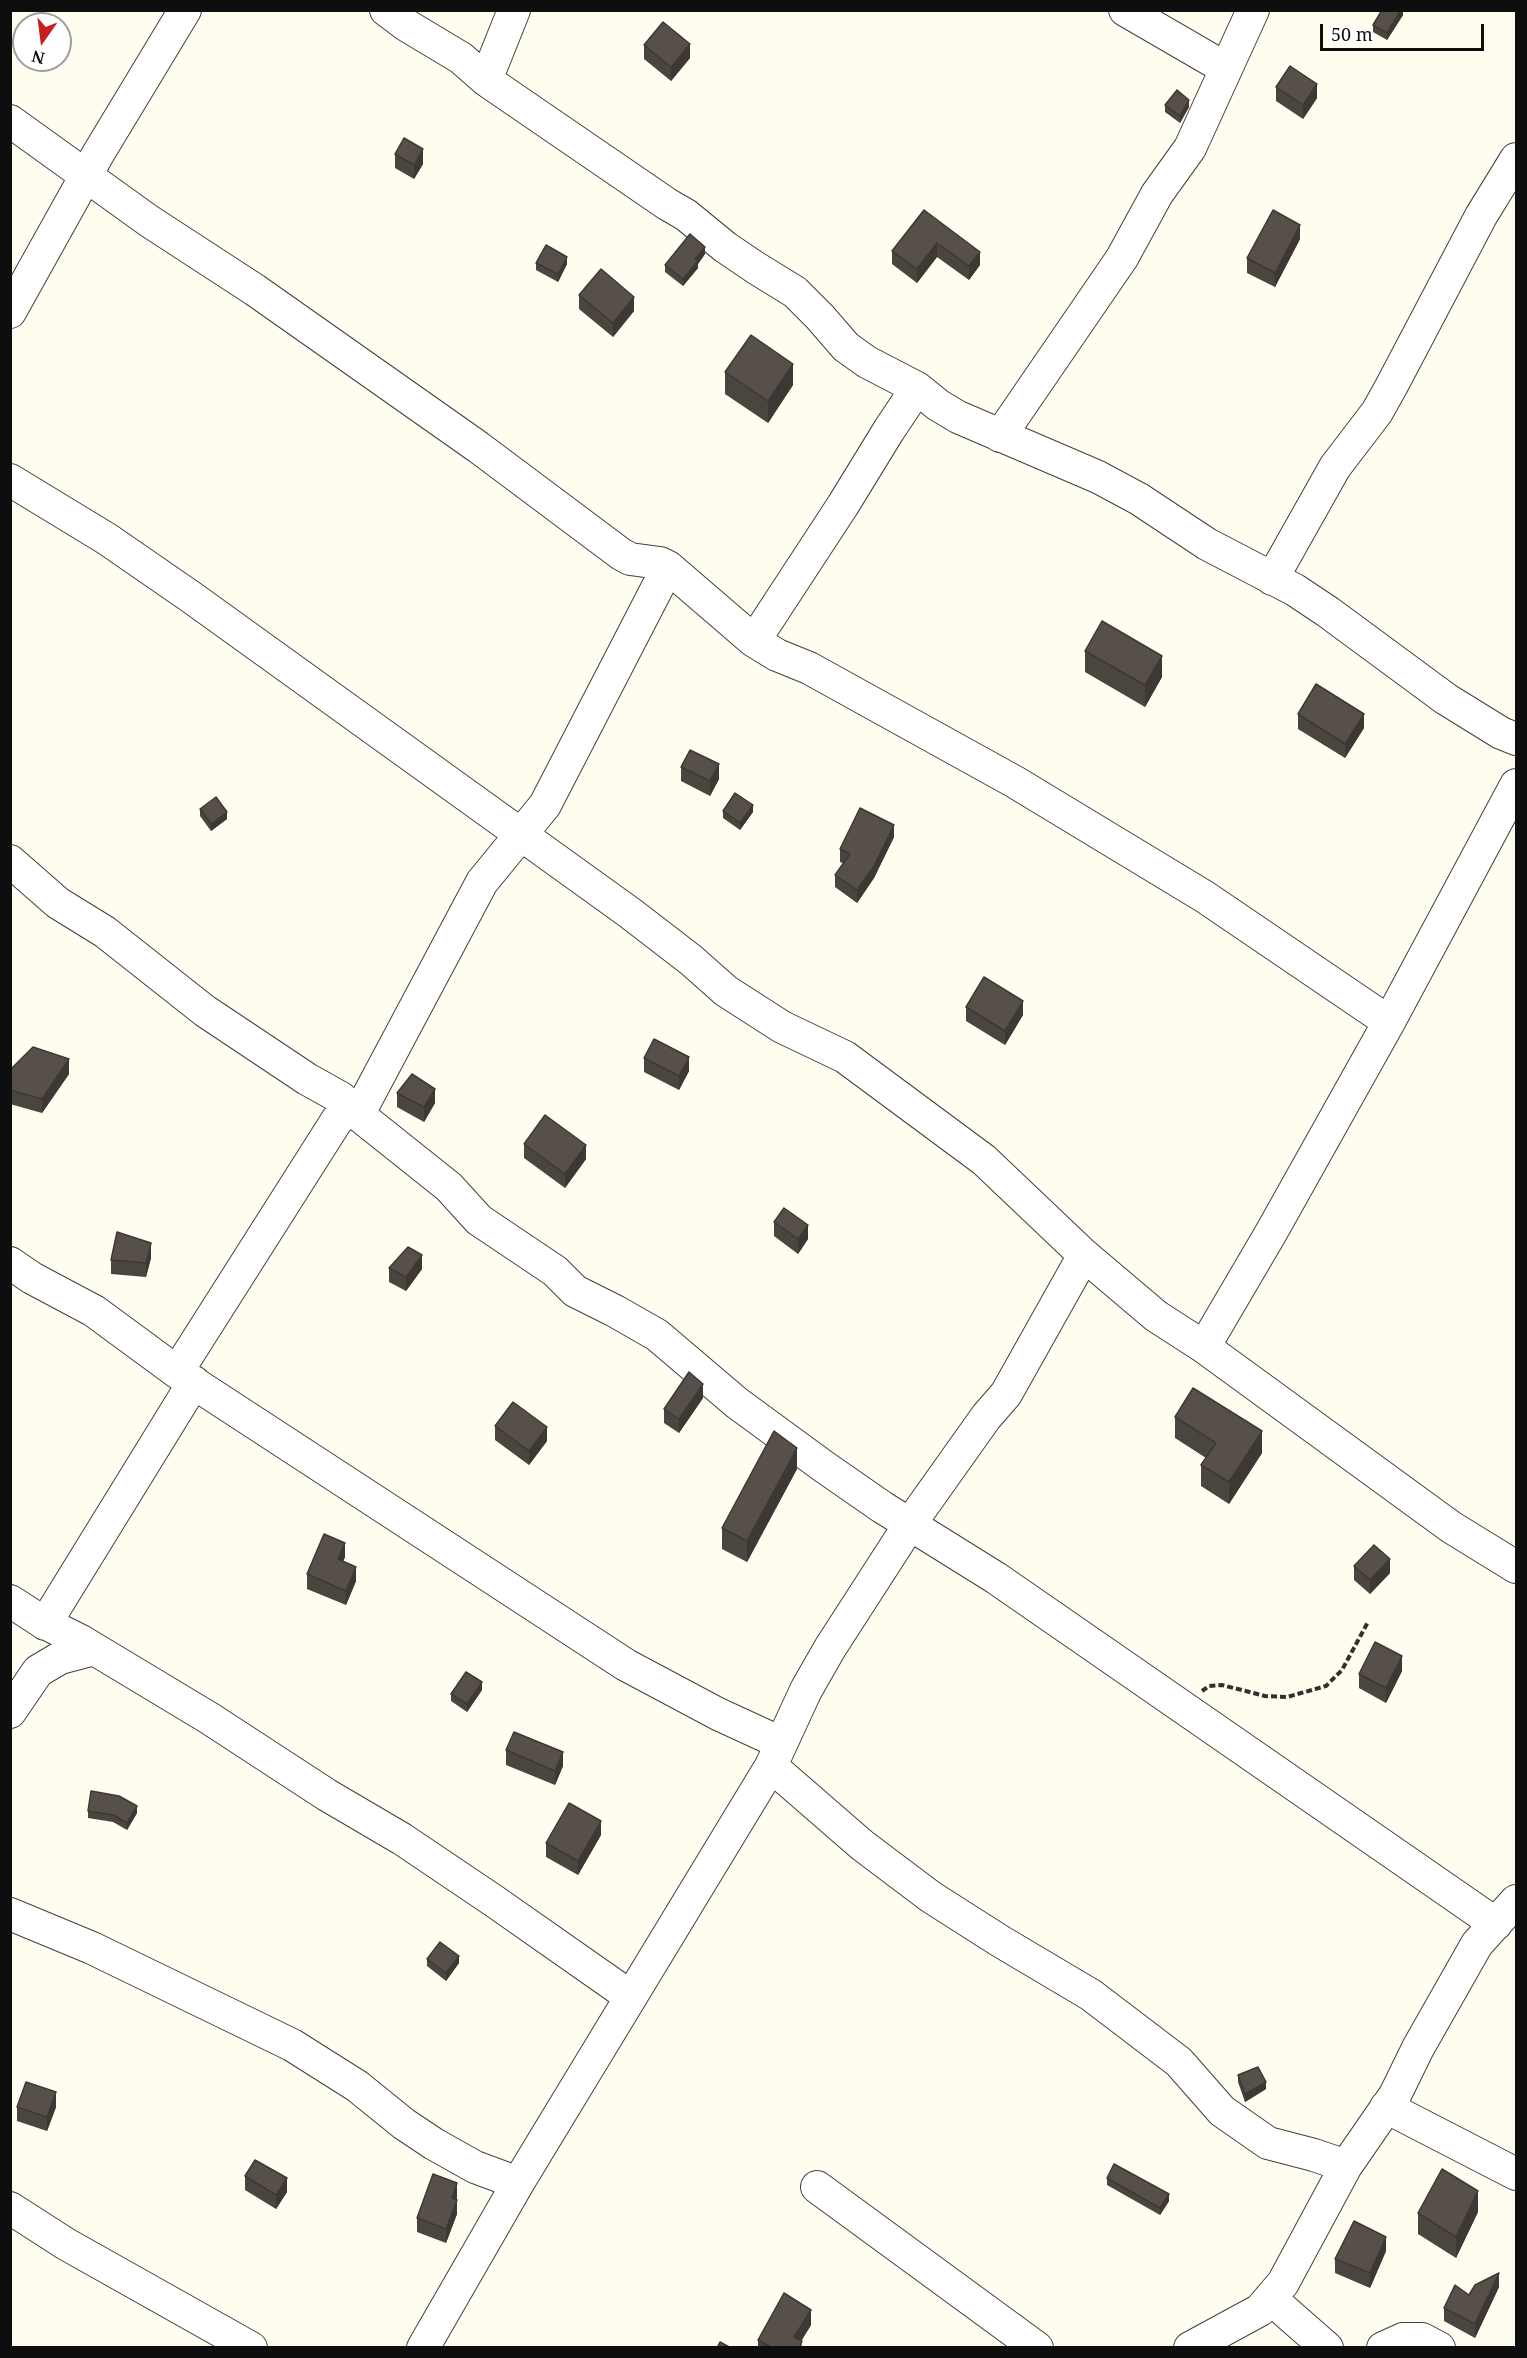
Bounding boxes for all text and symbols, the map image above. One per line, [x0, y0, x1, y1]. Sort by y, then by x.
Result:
north arrow [12, 12, 72, 72]
scale bar [1323, 12, 1486, 50]
text: 50 m [1331, 22, 1373, 46]
text: N [29, 45, 47, 70]

